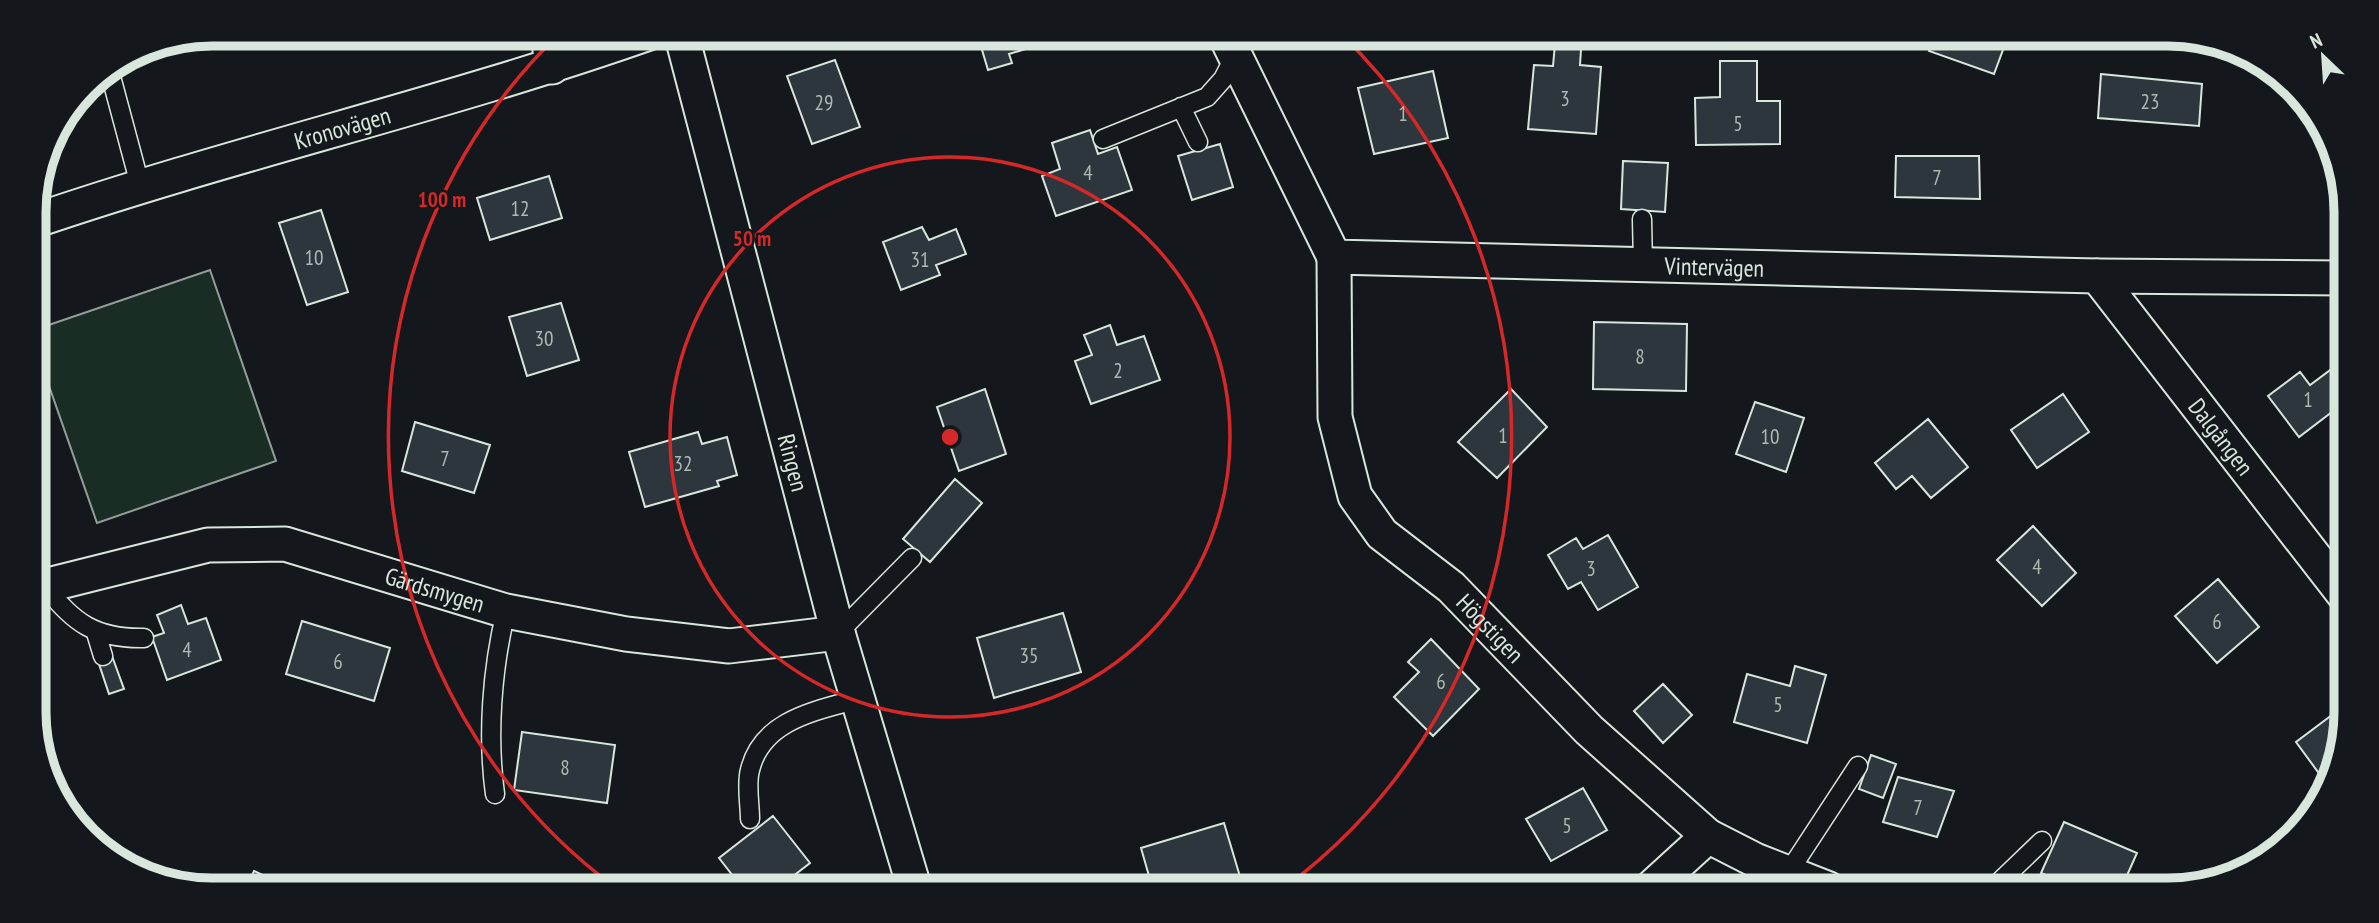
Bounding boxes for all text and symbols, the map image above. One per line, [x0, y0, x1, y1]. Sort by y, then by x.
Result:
north arrow [2288, 21, 2358, 91]
text: N [2306, 28, 2326, 54]
house number: 3 [1560, 85, 1570, 112]
house number: 23 [2141, 88, 2159, 115]
house number: 29 [815, 89, 833, 116]
street label: Kronovägen [290, 99, 394, 156]
house number: 1 [1398, 100, 1408, 127]
house number: 5 [1733, 110, 1743, 137]
house number: 4 [1083, 159, 1093, 186]
house number: 7 [1932, 164, 1942, 191]
text: 100 m [418, 186, 466, 213]
house number: 12 [511, 195, 529, 222]
text: 50 m [733, 225, 771, 252]
house number: 10 [305, 244, 323, 271]
house number: 31 [911, 246, 929, 273]
street label: Vintervägen [1663, 250, 1764, 283]
house number: 30 [535, 325, 553, 352]
house number: 8 [1635, 343, 1645, 370]
house number: 2 [1113, 357, 1123, 384]
house number: 1 [2303, 386, 2313, 413]
street label: Dalgången [2182, 392, 2261, 481]
house number: 1 [1498, 422, 1508, 449]
house number: 10 [1761, 423, 1779, 450]
centre of rings [938, 425, 962, 449]
street label: Ringen [771, 430, 816, 495]
house number: 7 [440, 445, 450, 472]
house number: 32 [674, 450, 692, 477]
house number: 4 [2032, 553, 2042, 580]
house number: 3 [1586, 555, 1596, 582]
street label: Gärdsmygen [382, 560, 488, 619]
street label: Högstigen [1450, 587, 1531, 669]
house number: 6 [2212, 608, 2222, 635]
house number: 4 [182, 636, 192, 663]
house number: 35 [1020, 642, 1038, 669]
house number: 6 [333, 648, 343, 675]
house number: 6 [1436, 668, 1446, 695]
house number: 5 [1773, 691, 1783, 718]
house number: 8 [560, 754, 570, 781]
house number: 7 [1913, 794, 1923, 821]
house number: 5 [1562, 812, 1572, 839]

